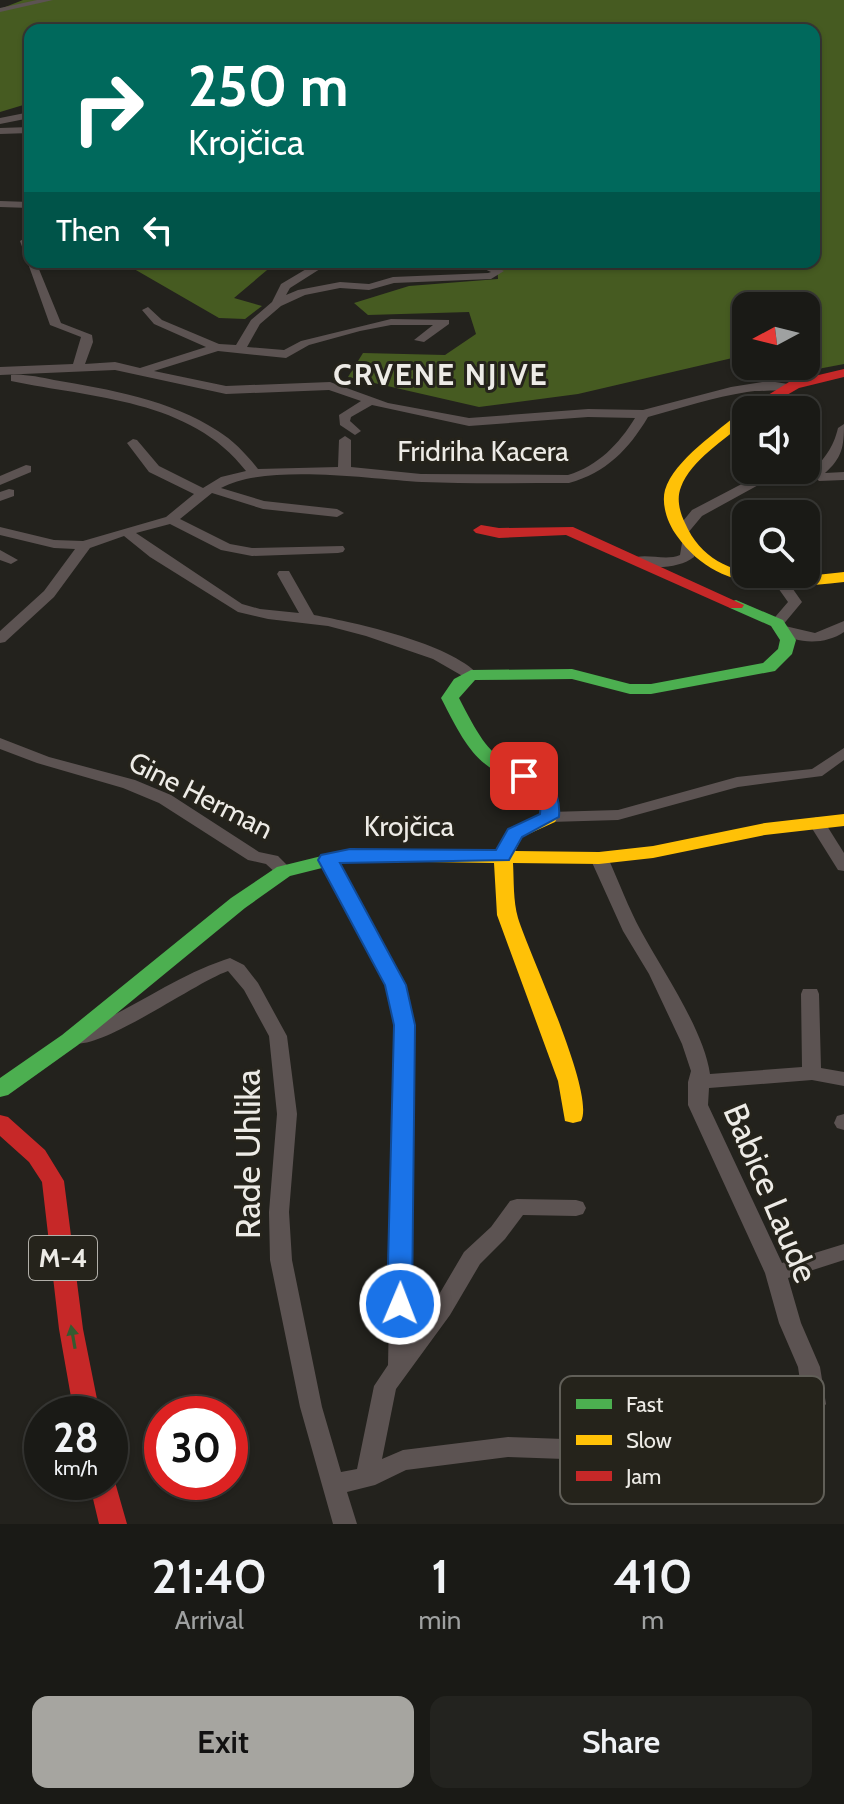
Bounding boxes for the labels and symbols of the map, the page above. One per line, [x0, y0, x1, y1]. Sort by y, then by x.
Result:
north arrow [732, 292, 820, 380]
district label: CRVENE NJIVE [333, 356, 549, 393]
street label: Fridriha Kacera [397, 434, 569, 468]
pin [490, 742, 558, 810]
street label: Gine Herman [123, 744, 279, 846]
street label: Krojčica [364, 809, 455, 843]
street label: Rade Uhlika [227, 1068, 269, 1239]
street label: Babice Laude [714, 1097, 828, 1289]
road number: M-4 [29, 1236, 97, 1280]
position arrow [358, 1262, 442, 1346]
one-way arrow [66, 1325, 79, 1350]
legend [560, 1376, 824, 1504]
text: Fast [626, 1391, 664, 1418]
speed limit sign: 30 [144, 1396, 248, 1500]
text: Slow [626, 1427, 672, 1454]
text: Jam [625, 1463, 661, 1490]

